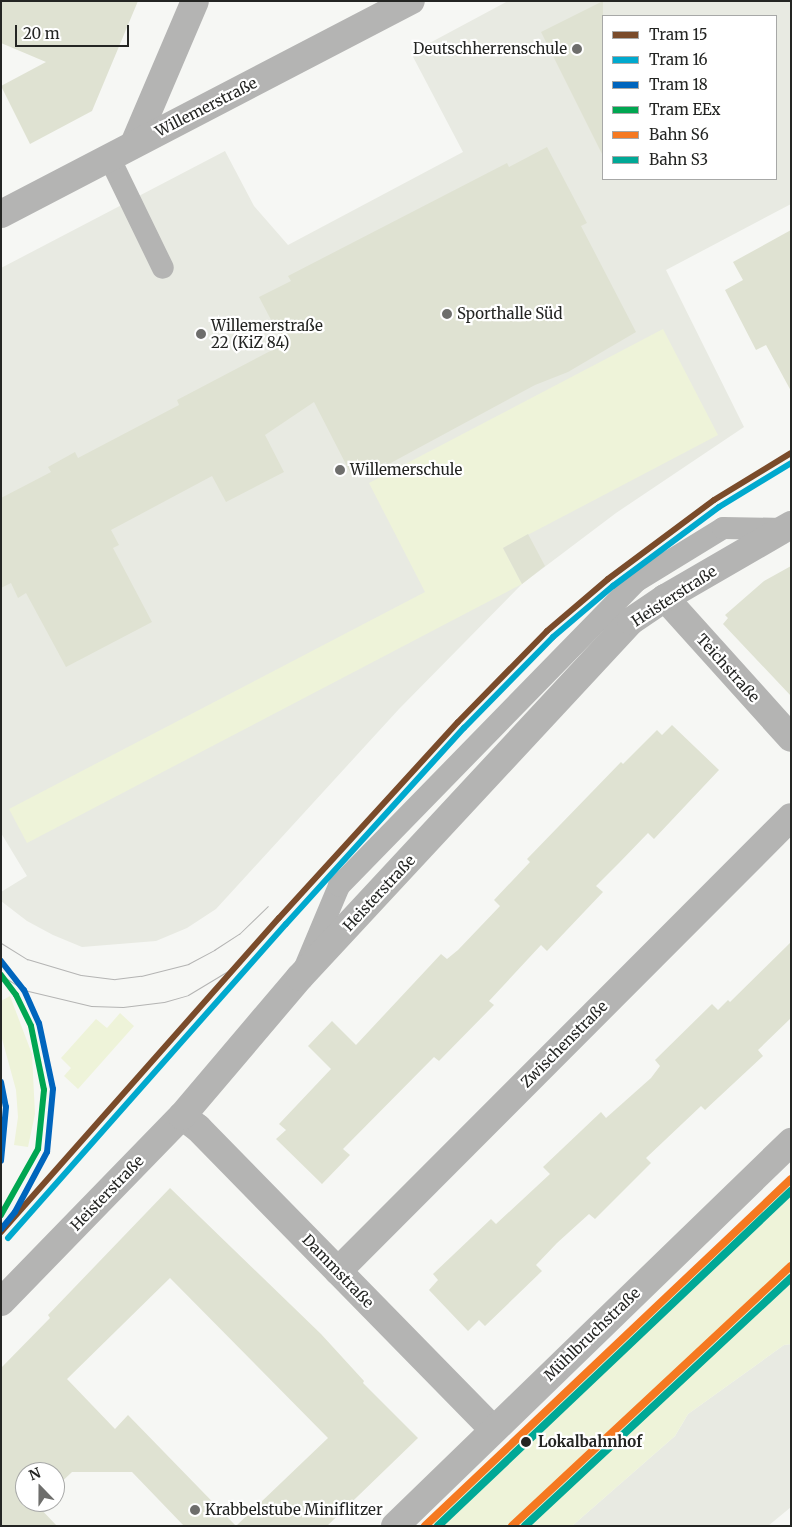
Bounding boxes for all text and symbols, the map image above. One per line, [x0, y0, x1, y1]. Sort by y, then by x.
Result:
scale bar [18, 15, 131, 47]
legend [602, 15, 777, 180]
text: 20 m [23, 24, 60, 43]
text: Tram 15 [649, 25, 708, 44]
place label: Deutschherrenschule [413, 40, 567, 58]
marker: Deutschherrenschule [571, 43, 583, 55]
text: Tram 16 [649, 50, 708, 69]
street label: Willemerstraße [152, 74, 260, 140]
text: Tram 18 [649, 75, 708, 94]
text: Tram EEx [649, 100, 720, 119]
text: Bahn S6 [649, 125, 709, 144]
text: Bahn S3 [649, 150, 708, 169]
place label: Sporthalle Süd [457, 305, 562, 323]
marker: Sporthalle Süd [441, 308, 453, 320]
place label: Willemerstraße 22 (KiZ 84) [211, 316, 323, 351]
marker: Willemerstraße 22 (KiZ 84) [195, 328, 207, 340]
place label: Willemerschule [350, 461, 462, 479]
marker: Willemerschule [334, 464, 346, 476]
street label: Heisterstraße [628, 562, 720, 630]
street label: Teichstraße [693, 630, 763, 706]
street label: Heisterstraße [339, 851, 419, 935]
street label: Zwischenstraße [517, 997, 611, 1091]
street label: Heisterstraße [67, 1152, 147, 1234]
street label: Dammstraße [299, 1231, 377, 1311]
street label: Mühlbruchstraße [540, 1284, 644, 1384]
marker: Lokalbahnhof [517, 1433, 535, 1451]
place label: Lokalbahnhof [538, 1433, 642, 1451]
north arrow [15, 1462, 65, 1512]
text: N [26, 1464, 43, 1484]
place label: Krabbelstube Miniflitzer [205, 1501, 383, 1519]
marker: Krabbelstube Miniflitzer [189, 1504, 201, 1516]

